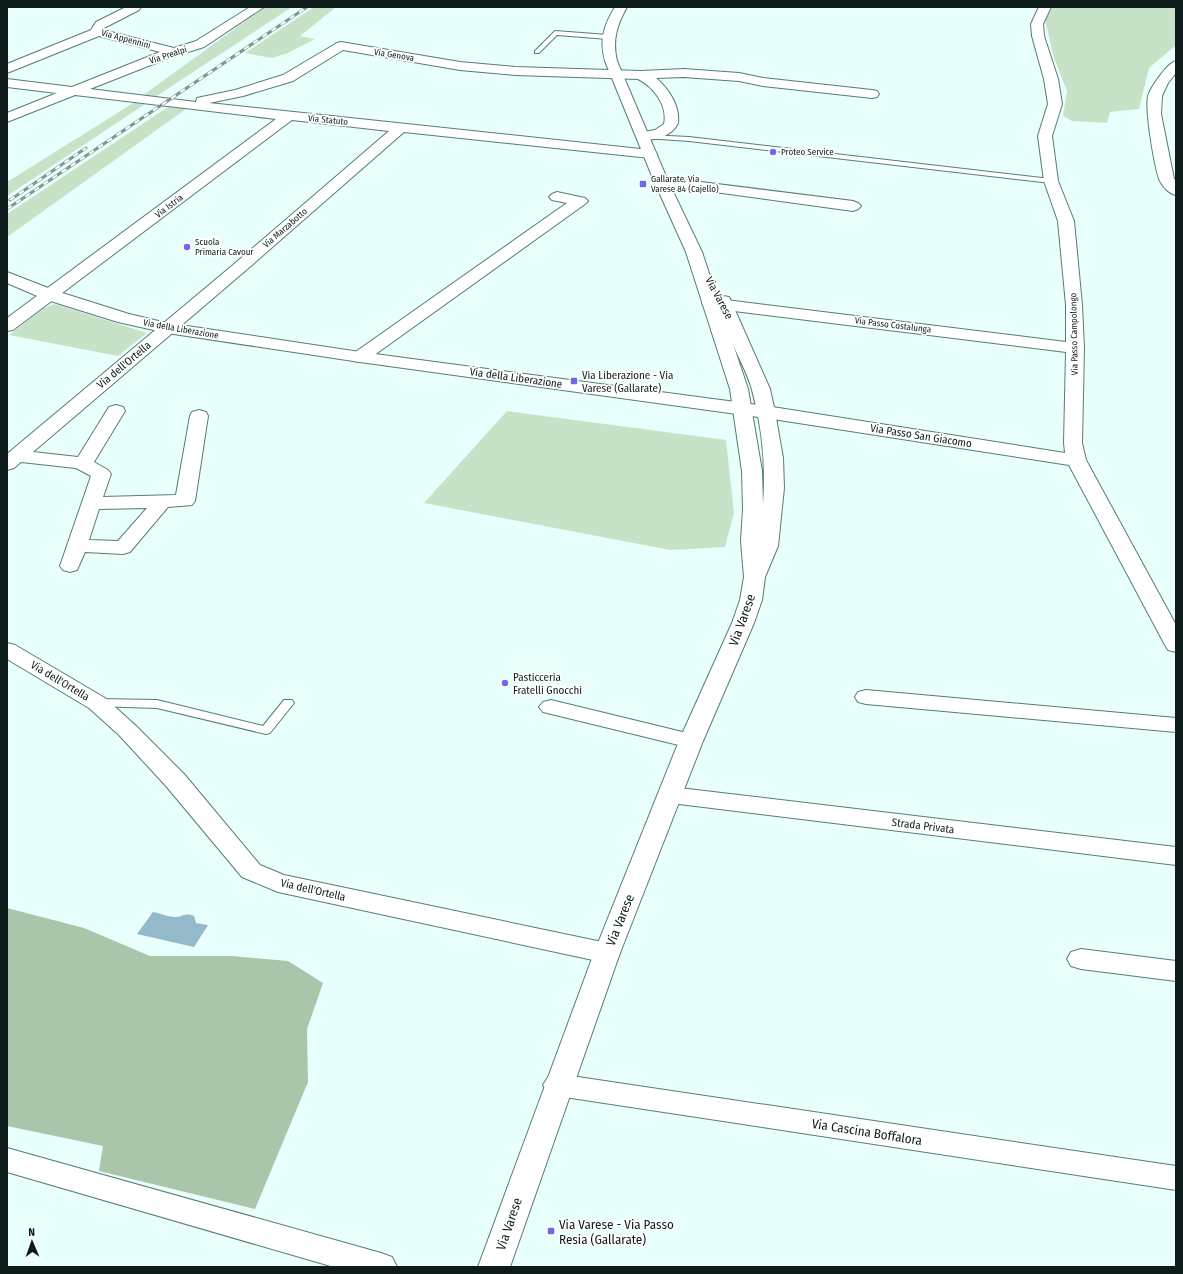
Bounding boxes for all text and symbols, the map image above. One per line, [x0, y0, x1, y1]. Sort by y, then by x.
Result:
street label: Via Appennini [100, 28, 152, 50]
street label: Via Prealpi [148, 44, 188, 66]
street label: Via Genova [373, 47, 415, 63]
street label: Via Statuto [307, 113, 349, 127]
marker: Proteo Service [768, 147, 778, 157]
place label: Proteo Service [781, 147, 834, 157]
place label: Gallarate, Via Varese 84 (Cajello) [651, 174, 719, 194]
marker: Gallarate, Via Varese 84 (Cajello) [638, 179, 648, 189]
street label: Via Istria [153, 192, 185, 220]
street label: Via Marzabotto [261, 206, 309, 250]
place label: Scuola Primaria Cavour [195, 237, 254, 257]
marker: Scuola Primaria Cavour [182, 242, 192, 252]
street label: Via Varese [702, 275, 736, 321]
street label: Via Passo Campolongo [1068, 292, 1080, 375]
street label: Via Passo Costalunga [854, 315, 932, 335]
street label: Via della Liberazione [143, 317, 220, 341]
street label: Via dell'Ortella [94, 339, 154, 391]
street label: Via della Liberazione [469, 365, 563, 391]
place label: Via Liberazione - Via Varese (Gallarate) [582, 369, 673, 395]
marker: Via Liberazione - Via Varese (Gallarate) [569, 376, 579, 386]
street label: Via Passo San Giacomo [869, 422, 973, 450]
street label: Via Varese [726, 592, 758, 648]
street label: Via dell'Ortella [28, 658, 92, 704]
place label: Pasticceria Fratelli Gnocchi [513, 671, 582, 697]
marker: Pasticceria Fratelli Gnocchi [500, 678, 510, 688]
street label: Strada Privata [891, 816, 955, 836]
street label: Via dell'Ortella [279, 876, 347, 904]
street label: Via Varese [603, 892, 637, 948]
street label: Via Cascina Boffalora [811, 1116, 923, 1148]
street label: Via Varese [493, 1196, 525, 1252]
place label: Via Varese - Via Passo Resia (Gallarate) [559, 1217, 674, 1247]
north arrow [12, 1222, 52, 1262]
text: N [28, 1226, 35, 1239]
marker: Via Varese - Via Passo Resia (Gallarate) [546, 1226, 556, 1236]

